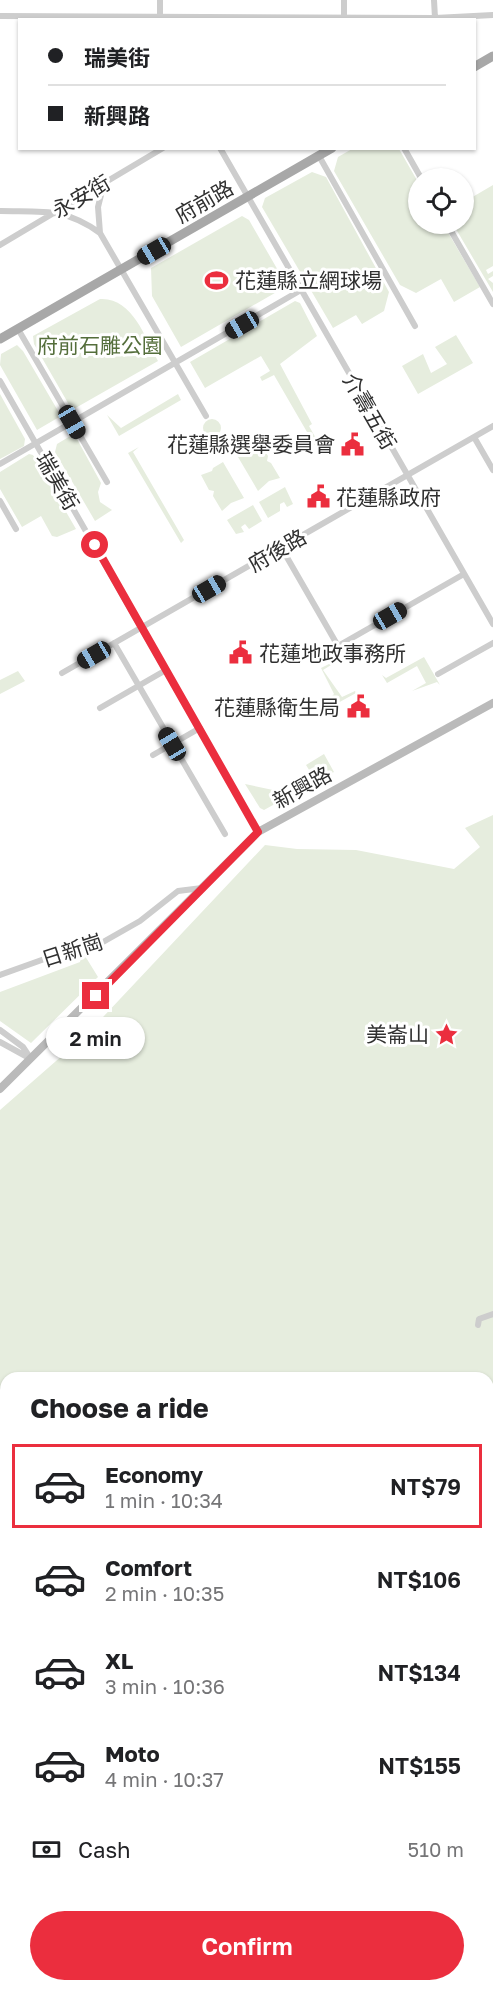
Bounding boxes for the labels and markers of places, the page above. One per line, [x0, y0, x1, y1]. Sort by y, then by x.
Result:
sports icon: 花蓮縣立網球場 [204, 267, 230, 293]
place label: 花蓮縣立網球場 [235, 267, 382, 293]
place label: 花蓮縣選舉委員會 [167, 431, 335, 457]
public building icon: 花蓮縣選舉委員會 [340, 431, 366, 457]
public building icon: 花蓮縣政府 [305, 484, 331, 510]
place label: 花蓮縣政府 [336, 484, 441, 510]
public building icon: 花蓮地政事務所 [228, 640, 254, 666]
place label: 花蓮地政事務所 [259, 640, 406, 666]
place label: 花蓮縣衛生局 [214, 694, 340, 720]
public building icon: 花蓮縣衛生局 [345, 694, 371, 720]
place label: 美崙山 [366, 1021, 429, 1047]
place icon: 美崙山 [434, 1021, 460, 1047]

